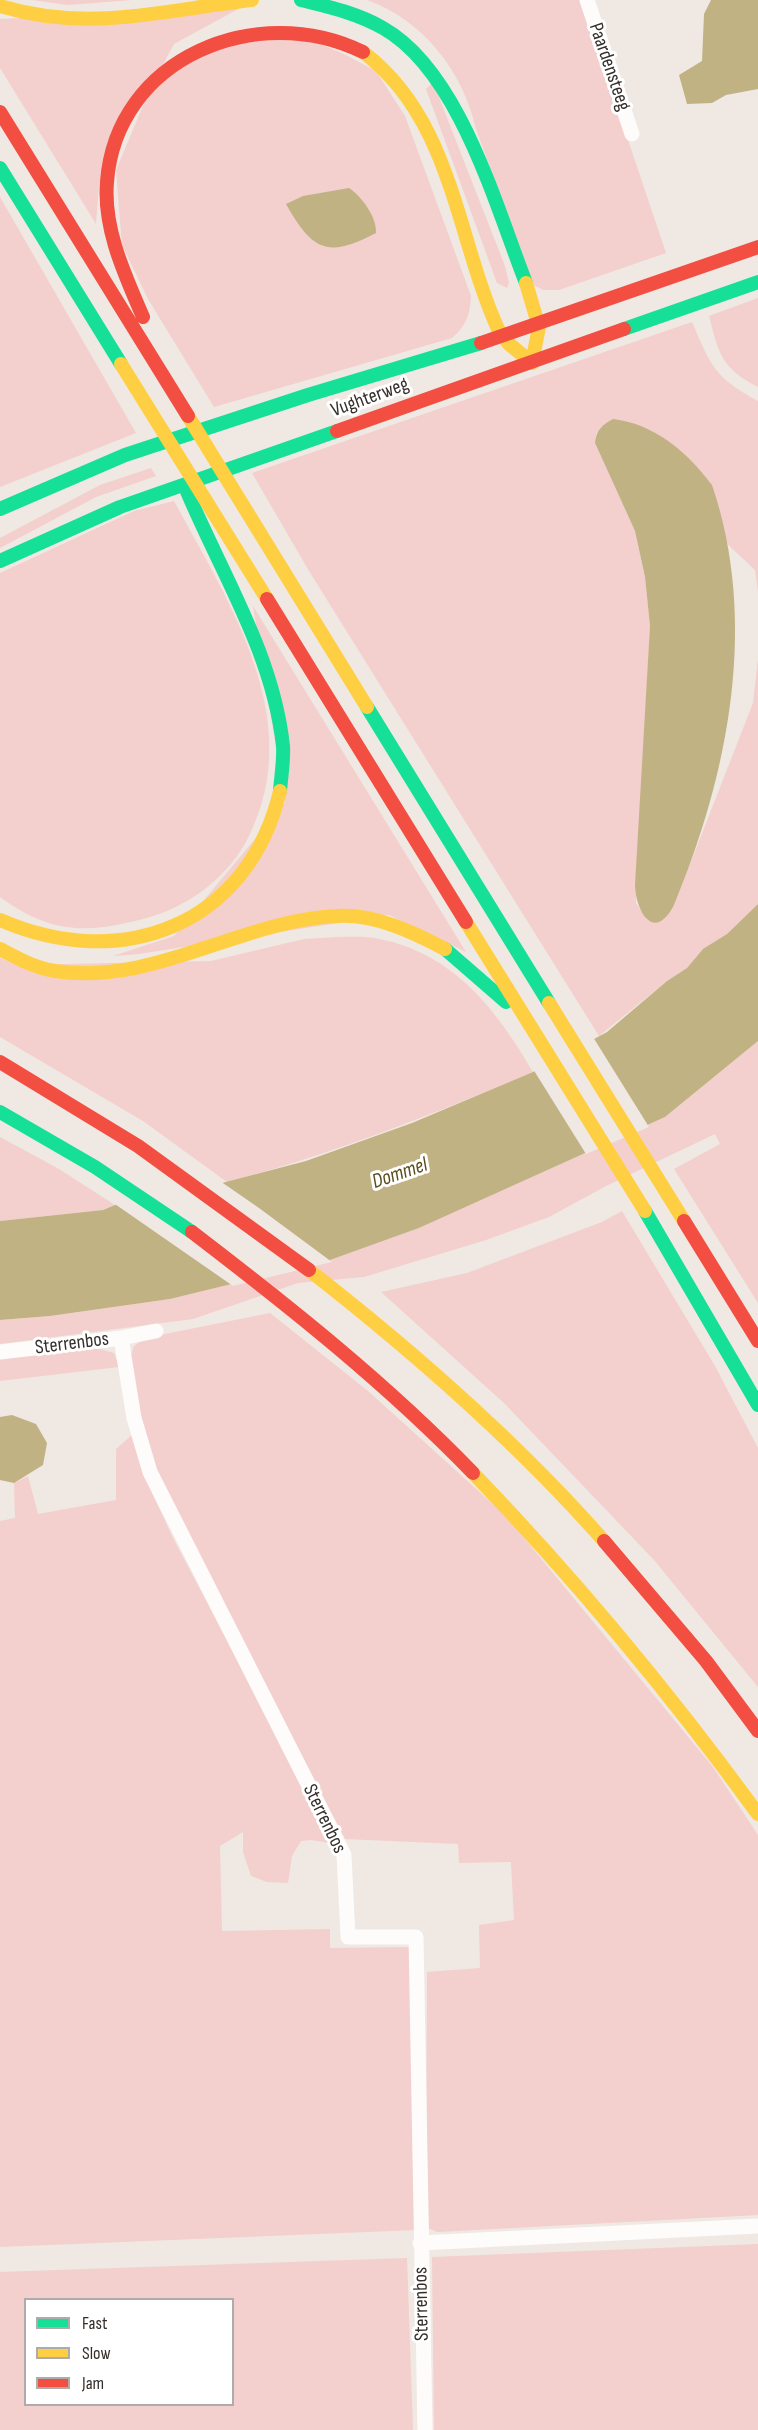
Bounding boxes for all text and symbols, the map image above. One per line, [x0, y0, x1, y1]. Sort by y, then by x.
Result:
street label: Paardensteeg [583, 20, 635, 114]
street label: Vughterweg [328, 373, 412, 423]
water label: Dommel [369, 1153, 431, 1195]
street label: Sterrenbos [34, 1328, 110, 1360]
street label: Sterrenbos [297, 1780, 351, 1858]
street label: Sterrenbos [409, 2267, 435, 2341]
legend [24, 2298, 234, 2406]
text: Fast [82, 2313, 107, 2334]
text: Slow [82, 2343, 111, 2364]
text: Jam [82, 2373, 104, 2394]

